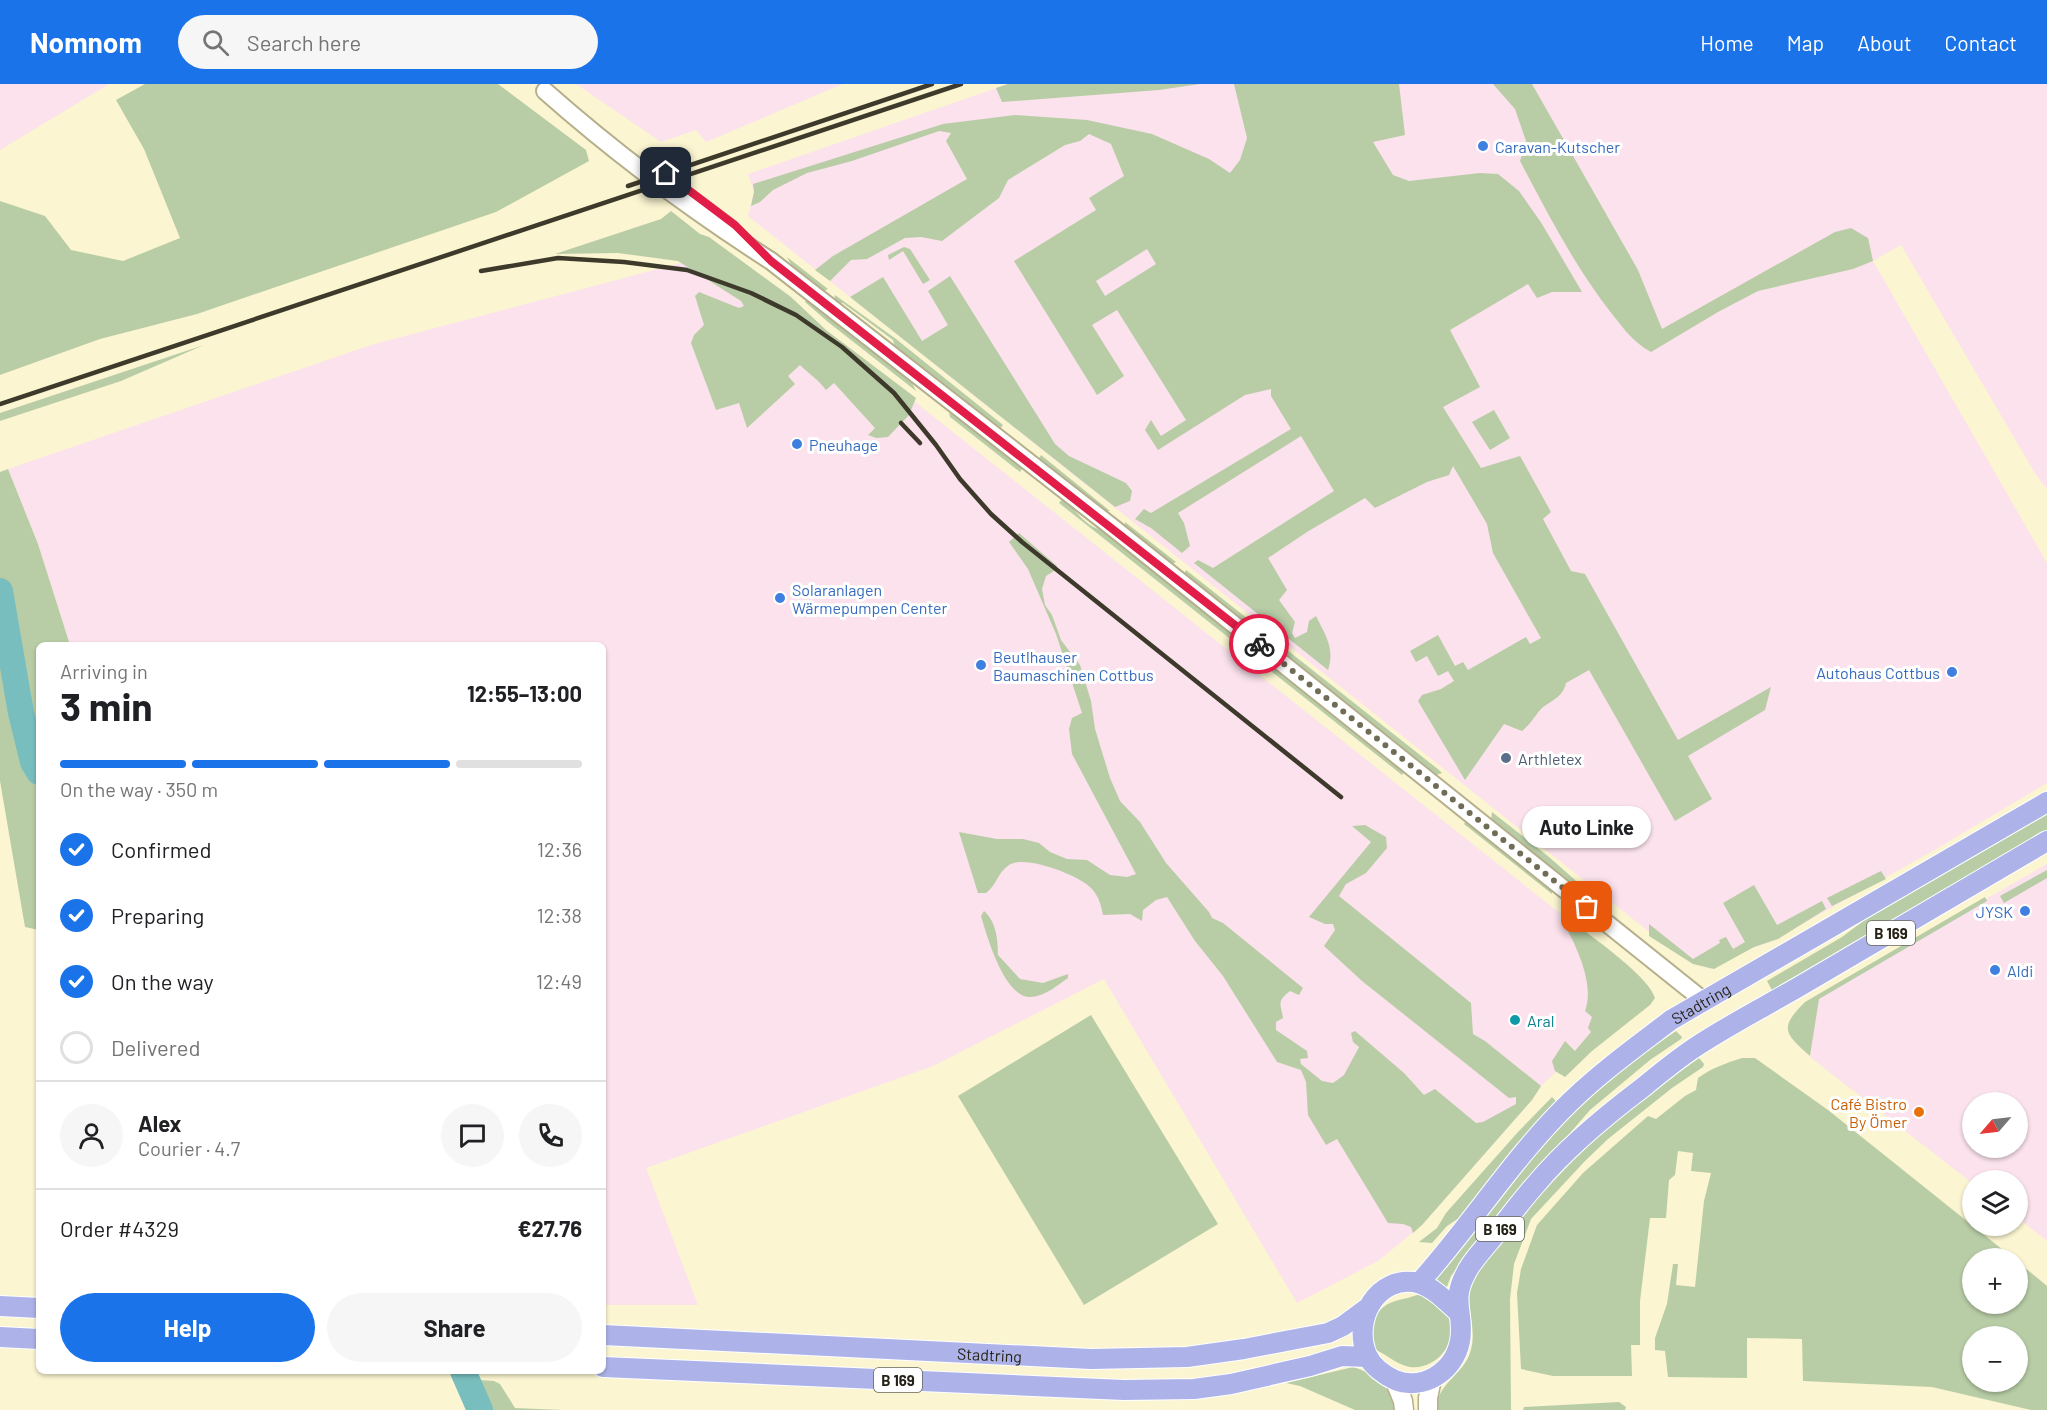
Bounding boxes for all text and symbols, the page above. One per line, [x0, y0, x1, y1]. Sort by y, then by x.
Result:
search box [178, 15, 598, 69]
text: Nomnom [30, 25, 142, 59]
icon: search [199, 26, 232, 59]
text: Search here [247, 29, 361, 55]
text: Home [1700, 30, 1754, 55]
text: Map [1787, 30, 1824, 55]
text: About [1857, 30, 1912, 55]
text: Contact [1945, 30, 2017, 55]
place label: Caravan-Kutscher [1495, 137, 1620, 156]
marker: Caravan-Kutscher [1476, 139, 1490, 153]
pin [640, 147, 691, 198]
icon: home [649, 156, 682, 189]
place label: Pneuhage [809, 435, 878, 454]
marker: Pneuhage [790, 437, 804, 451]
place label: Solaranlagen Wärmepumpen Center [792, 580, 948, 617]
marker: Solaranlagen Wärmepumpen Center [773, 591, 787, 605]
courier [1229, 614, 1289, 674]
icon: bike [1243, 628, 1276, 661]
place label: Beutlhauser Baumaschinen Cottbus [993, 647, 1154, 684]
marker: Beutlhauser Baumaschinen Cottbus [974, 658, 988, 672]
text: Arriving in [60, 659, 148, 683]
place label: Autohaus Cottbus [1816, 663, 1940, 682]
marker: Autohaus Cottbus [1945, 665, 1959, 679]
text: 12:55–13:00 [467, 680, 582, 706]
text: 3 min [60, 682, 153, 729]
place label: Arthletex [1518, 749, 1582, 768]
marker: Arthletex [1499, 751, 1513, 765]
text: On the way · 350 m [60, 777, 218, 801]
callout: Auto Linke [1522, 805, 1652, 847]
text: Auto Linke [1539, 815, 1634, 839]
icon: check [60, 833, 93, 866]
text: Confirmed [111, 836, 211, 862]
text: 12:36 [537, 837, 582, 861]
pin [1561, 881, 1612, 932]
icon: bag [1570, 890, 1603, 923]
icon: check [60, 899, 93, 932]
text: Preparing [111, 902, 204, 928]
place label: JYSK [1976, 902, 2013, 921]
text: 12:38 [537, 903, 582, 927]
marker: JYSK [2018, 904, 2032, 918]
road number: B 169 [1867, 921, 1915, 945]
place label: Aldi [2007, 961, 2033, 980]
marker: Aldi [1988, 963, 2002, 977]
icon: check [60, 965, 93, 998]
text: On the way [111, 968, 214, 994]
text: 12:49 [536, 969, 582, 993]
street label: Stadtring [1667, 978, 1733, 1028]
place label: Aral [1527, 1011, 1554, 1030]
marker: Aral [1508, 1013, 1522, 1027]
text: Delivered [111, 1034, 200, 1060]
north arrow [1962, 1092, 2028, 1158]
map controls [1962, 1092, 2028, 1392]
place label: Café Bistro By Ömer [1831, 1094, 1907, 1131]
button: person [60, 1104, 123, 1167]
button: chat [441, 1104, 504, 1167]
button: phone [519, 1104, 582, 1167]
marker: Café Bistro By Ömer [1912, 1105, 1926, 1119]
text: Alex [138, 1110, 181, 1136]
text: Courier · 4.7 [138, 1136, 240, 1160]
button: layers [1962, 1170, 2028, 1236]
text: Order #4329 [60, 1215, 179, 1241]
text: €27.76 [518, 1215, 582, 1241]
road number: B 169 [1476, 1217, 1524, 1241]
button: + [1962, 1248, 2028, 1314]
button: Help [60, 1293, 315, 1362]
button: Share [327, 1293, 582, 1362]
button: − [1962, 1326, 2028, 1392]
street label: Stadtring [957, 1343, 1022, 1365]
road number: B 169 [874, 1368, 922, 1392]

